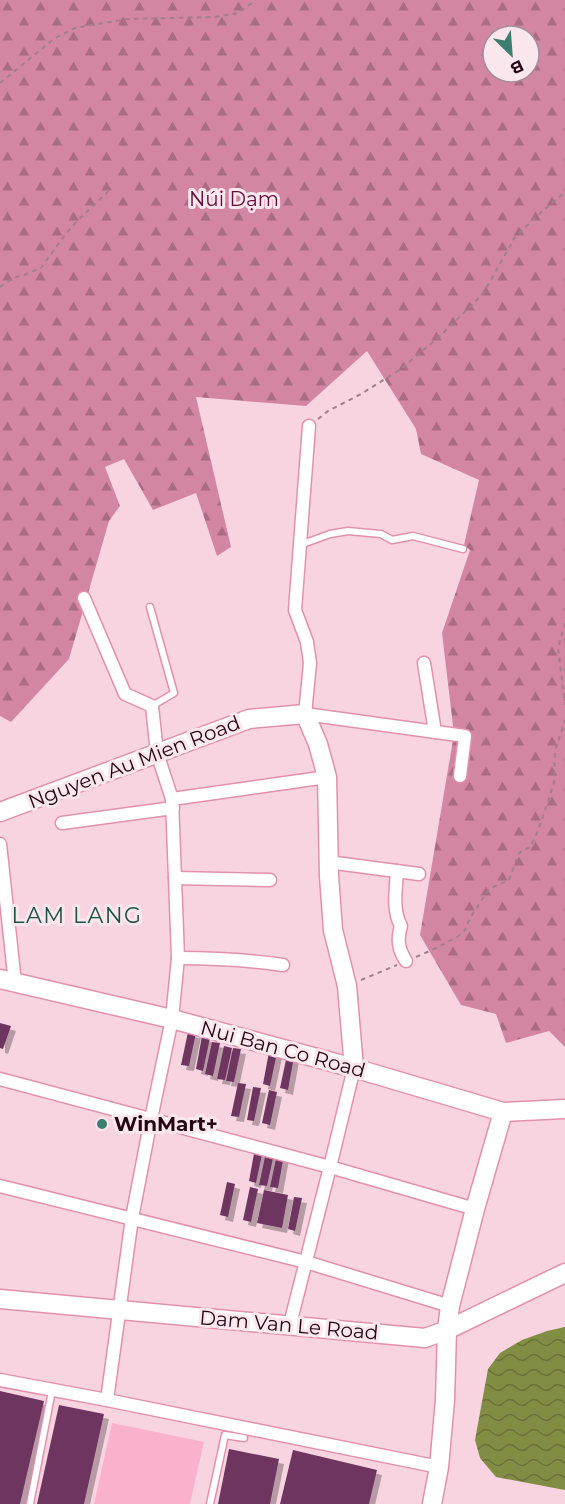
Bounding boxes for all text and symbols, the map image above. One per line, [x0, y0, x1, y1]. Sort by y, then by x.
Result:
north arrow [481, 24, 541, 84]
text: B [508, 56, 527, 78]
park label: Núi Dạm [189, 187, 279, 211]
street label: Nguyen Au Mien Road [25, 710, 243, 814]
district label: LAM LANG [11, 902, 143, 929]
street label: Nui Ban Co Road [198, 1015, 368, 1083]
place label: WinMart+ [114, 1112, 218, 1136]
marker: WinMart+ [95, 1117, 109, 1131]
street label: Dam Van Le Road [199, 1305, 379, 1345]

